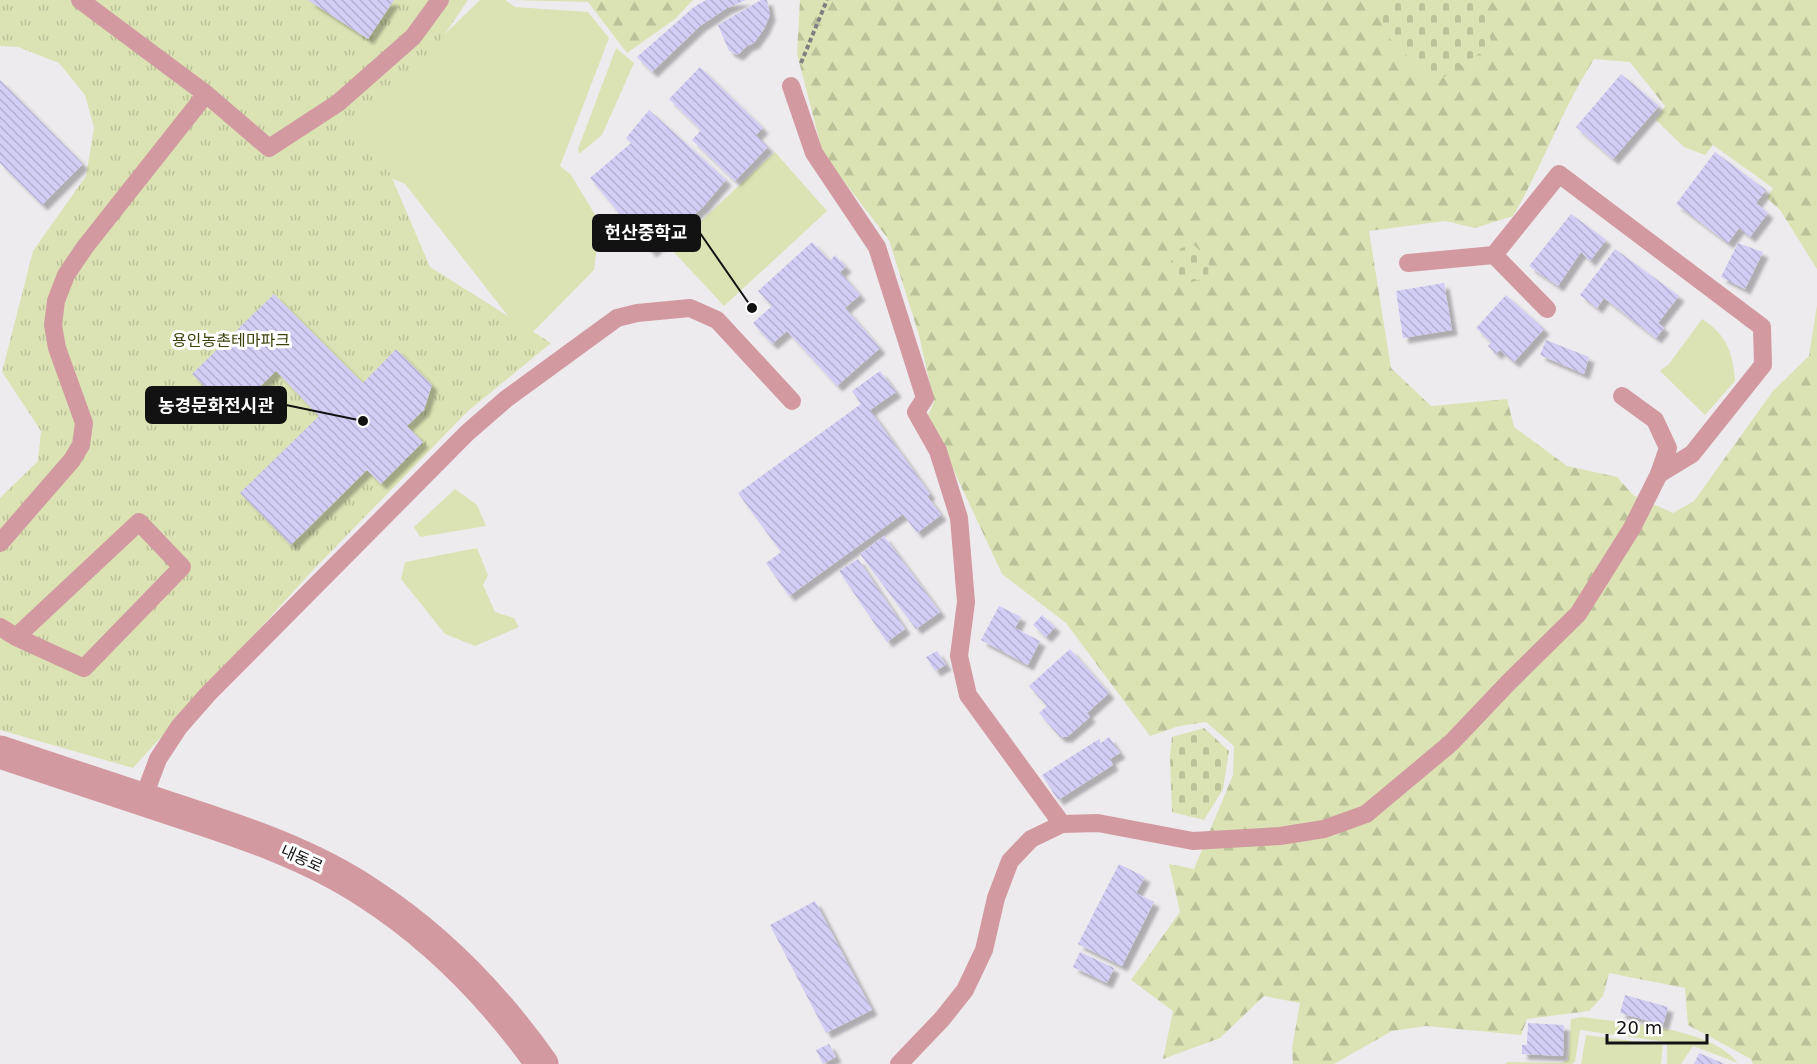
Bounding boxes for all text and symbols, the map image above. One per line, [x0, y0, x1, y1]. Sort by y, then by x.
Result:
callout: 헌산중학교 [593, 215, 700, 251]
text: 헌산중학교 [605, 222, 687, 243]
park label: 용인농촌테마파크 [172, 331, 290, 350]
callout: 농경문화전시관 [146, 387, 286, 423]
text: 농경문화전시관 [158, 395, 274, 416]
street label: 내동로 [278, 841, 326, 876]
scale bar [1607, 1007, 1708, 1045]
text: 20 m [1616, 1017, 1662, 1038]

